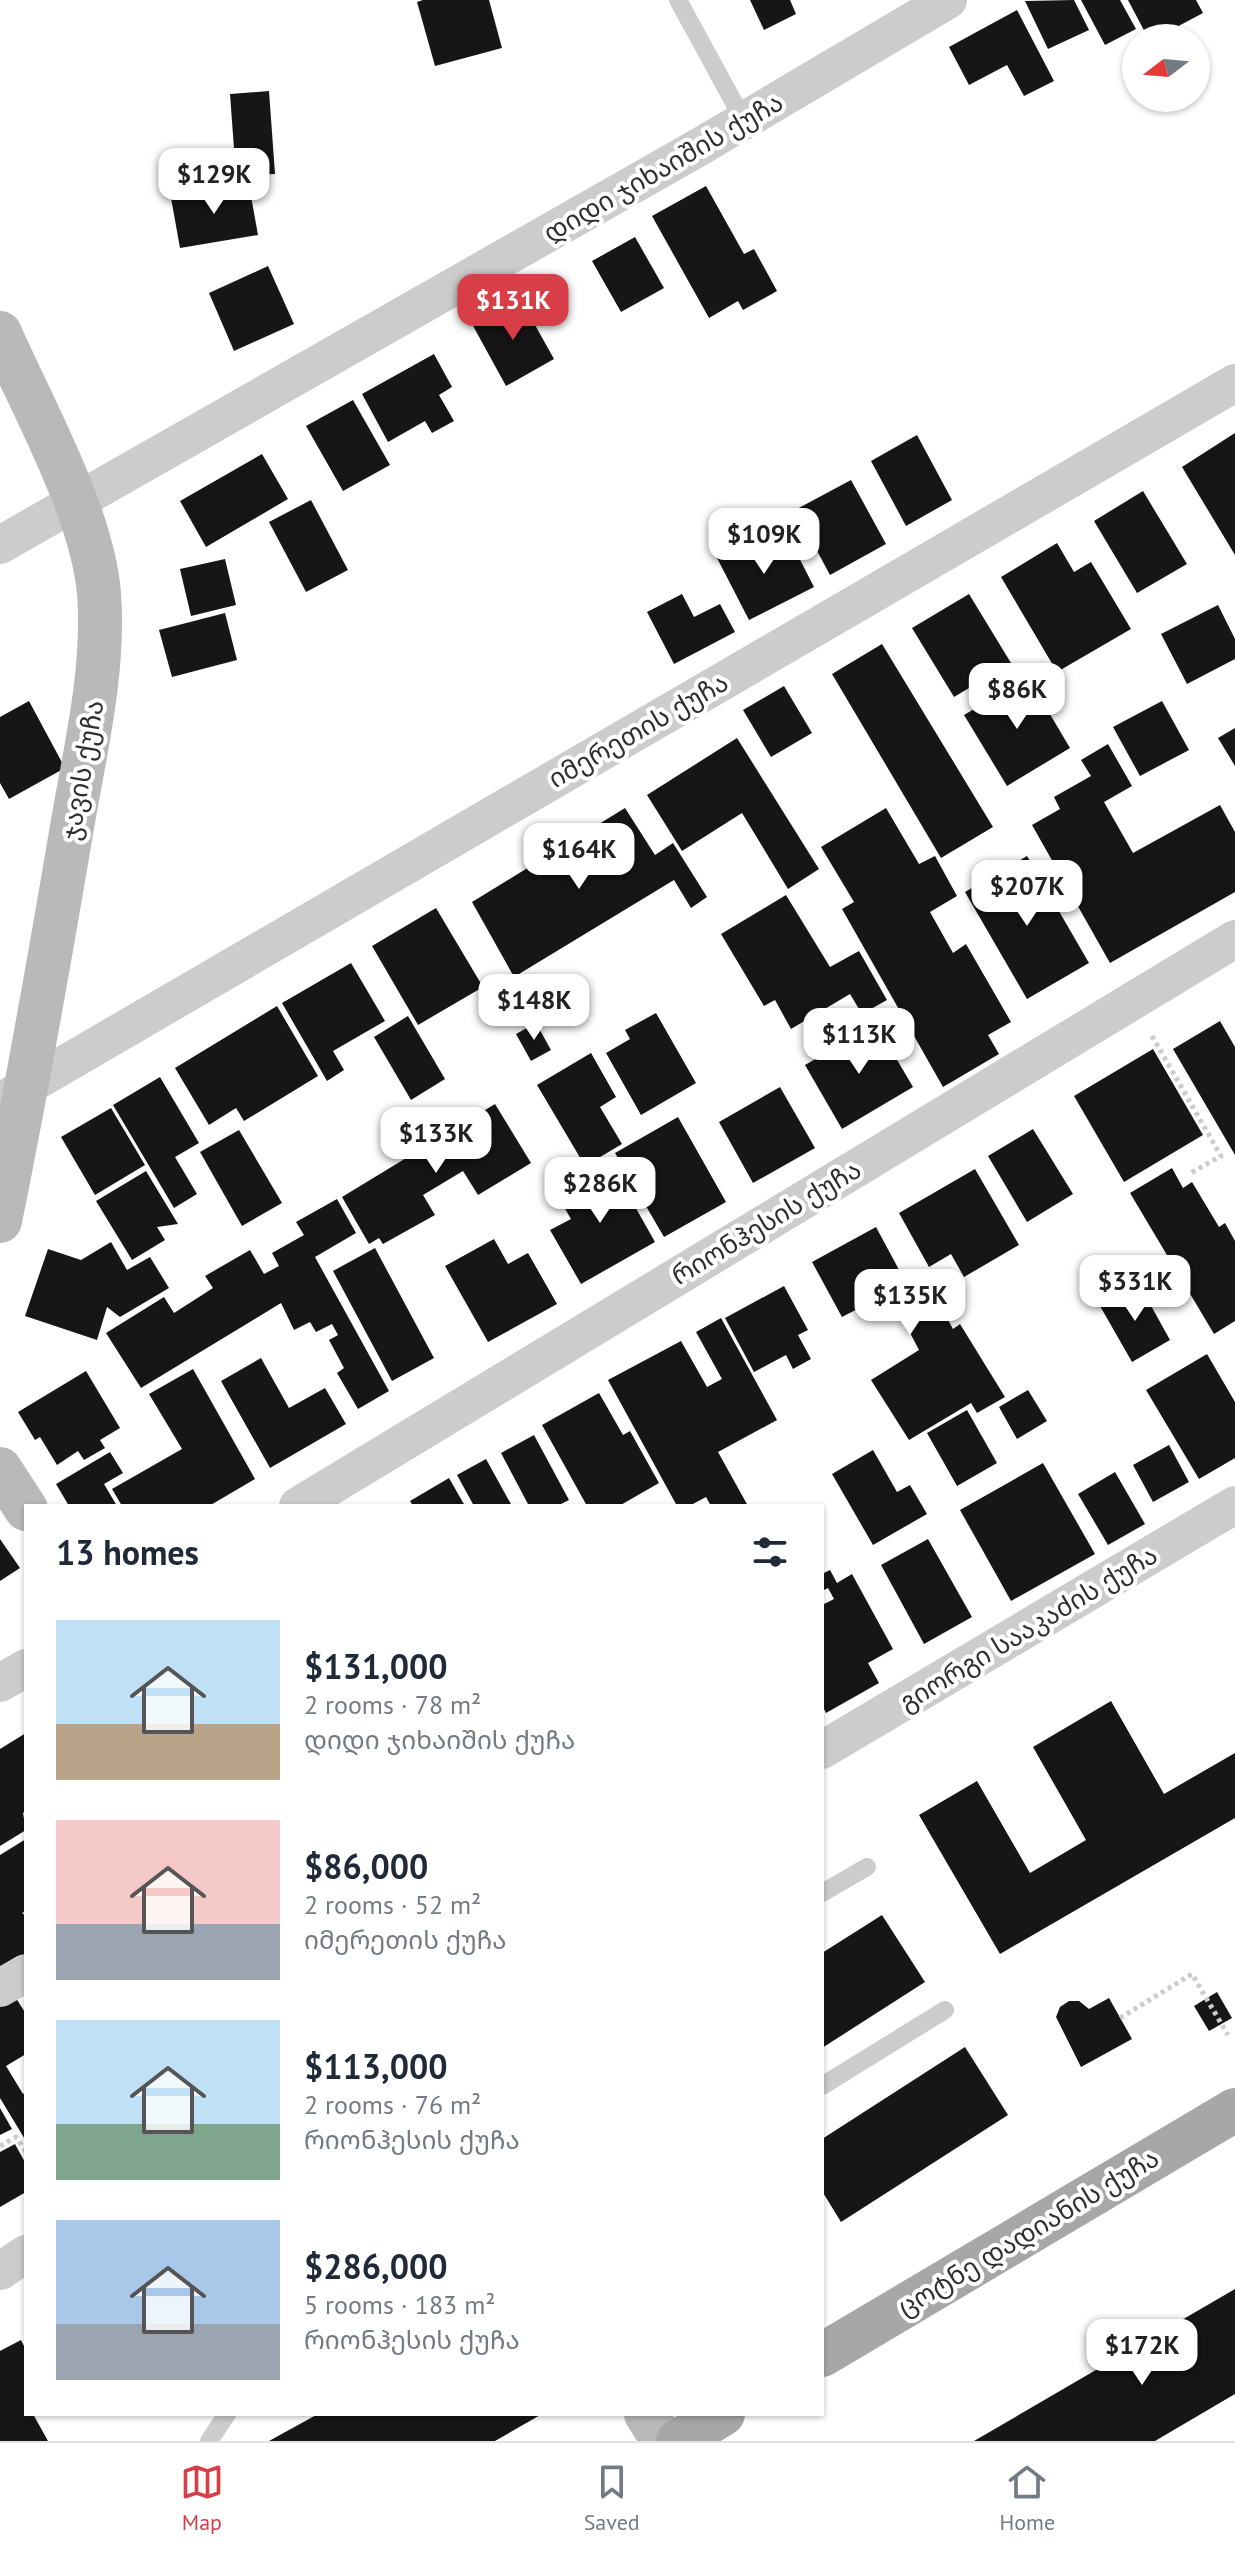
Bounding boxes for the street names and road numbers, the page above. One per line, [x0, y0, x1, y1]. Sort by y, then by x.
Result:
street label: დიდი ჯიხაიშის ქუჩა [537, 85, 789, 249]
street label: იმერეთის ქუჩა [542, 665, 734, 795]
street label: ჯავის ქუჩა [53, 697, 111, 843]
street label: რიონჰესის ქუჩა [665, 1152, 867, 1292]
street label: გიორგი სააკაძის ქუჩა [893, 1538, 1163, 1718]
street label: ცოტნე დადიანის ქუჩა [891, 2141, 1165, 2323]

